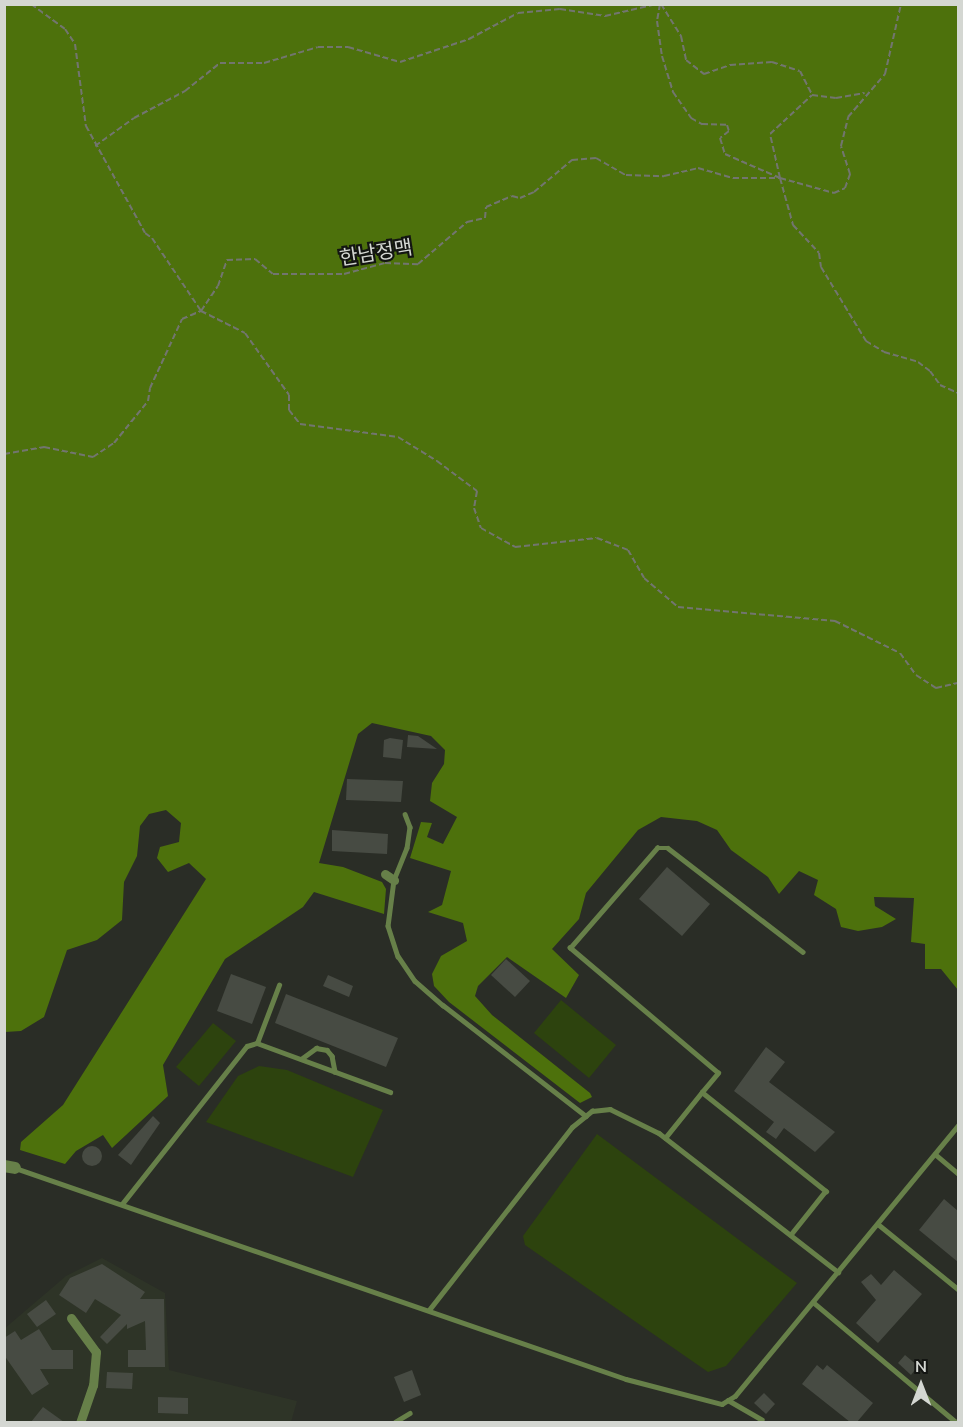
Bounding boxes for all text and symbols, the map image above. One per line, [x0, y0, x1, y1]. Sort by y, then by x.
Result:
street label: 한남정맥 [338, 235, 414, 271]
north arrow [891, 1355, 951, 1415]
text: N [915, 1356, 927, 1378]

